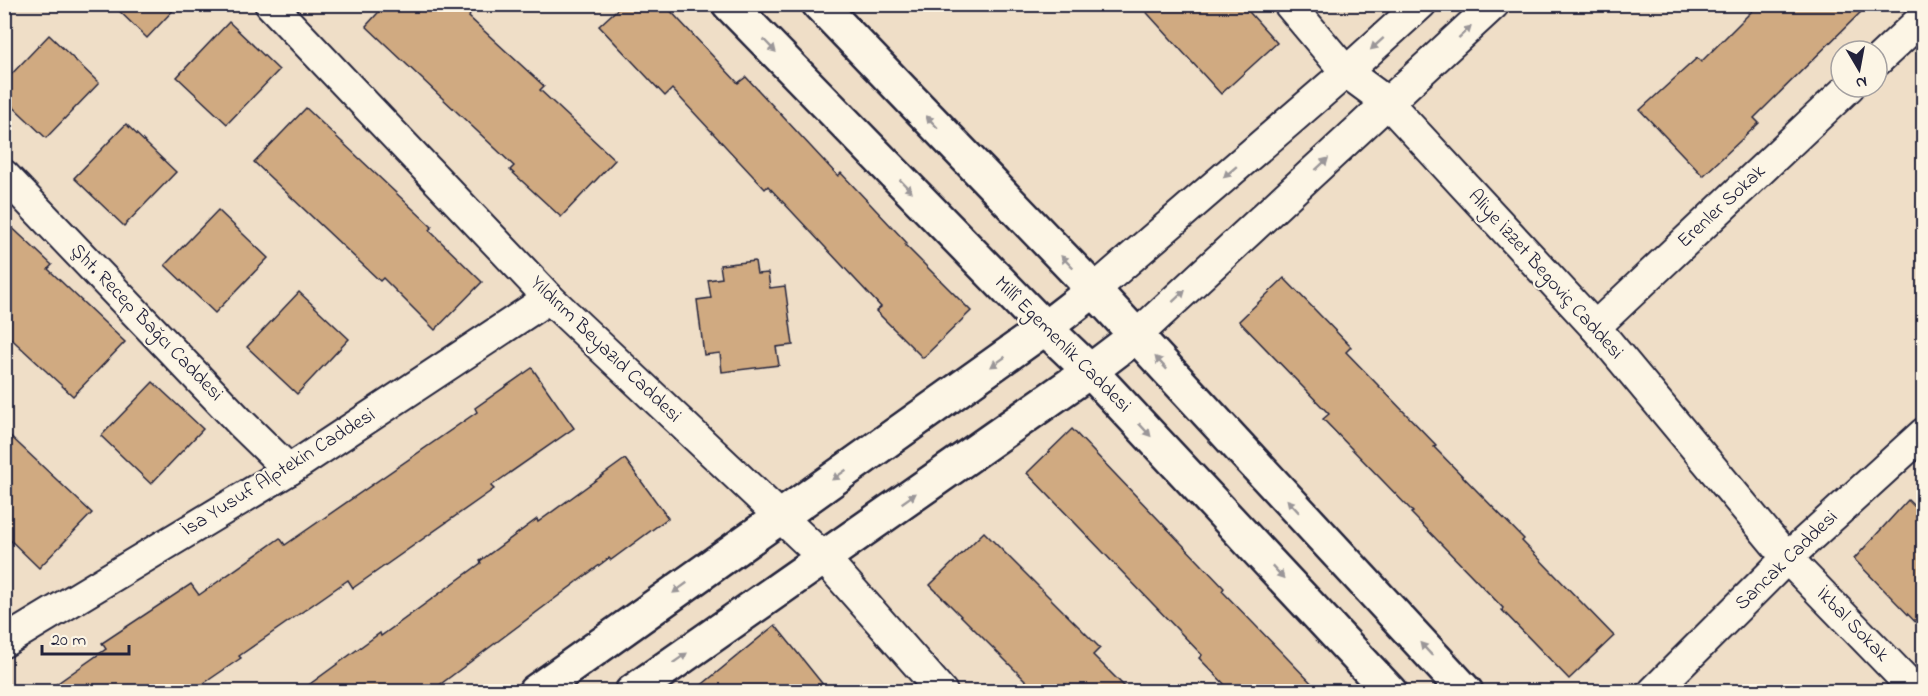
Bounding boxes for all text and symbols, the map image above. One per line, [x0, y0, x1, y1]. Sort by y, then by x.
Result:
one-way arrow [1458, 25, 1472, 39]
one-way arrow [1370, 37, 1385, 50]
one-way arrow [762, 39, 776, 53]
north arrow [1829, 39, 1889, 99]
text: N [1854, 69, 1869, 95]
one-way arrow [925, 114, 939, 129]
one-way arrow [1314, 158, 1329, 171]
street label: Erenler Sokak [1671, 158, 1773, 256]
one-way arrow [1223, 165, 1238, 178]
one-way arrow [899, 178, 913, 192]
street label: Aliye İzzet Begoviç Caddesi [1460, 183, 1630, 367]
street label: Şht. Recep Bağcı Caddesi [62, 238, 229, 409]
one-way arrow [1061, 256, 1075, 270]
street label: Yıldırım Beyazıd Caddesi [523, 270, 687, 430]
street label: Millî Egemenlik Caddesi [986, 270, 1137, 421]
one-way arrow [1172, 290, 1186, 304]
one-way arrow [990, 356, 1006, 368]
one-way arrow [1154, 356, 1168, 370]
street label: İsa Yusuf Alptekin Caddesi [177, 401, 381, 545]
one-way arrow [1138, 422, 1152, 437]
one-way arrow [831, 469, 847, 481]
one-way arrow [901, 493, 916, 505]
one-way arrow [1286, 498, 1300, 513]
street label: Sancak Caddesi [1729, 504, 1845, 618]
one-way arrow [1271, 565, 1285, 580]
street label: İkbal Sokak [1809, 581, 1895, 669]
one-way arrow [672, 582, 688, 593]
scale bar [42, 618, 129, 656]
text: 20 m [51, 628, 86, 654]
one-way arrow [1419, 641, 1433, 656]
one-way arrow [672, 653, 688, 664]

